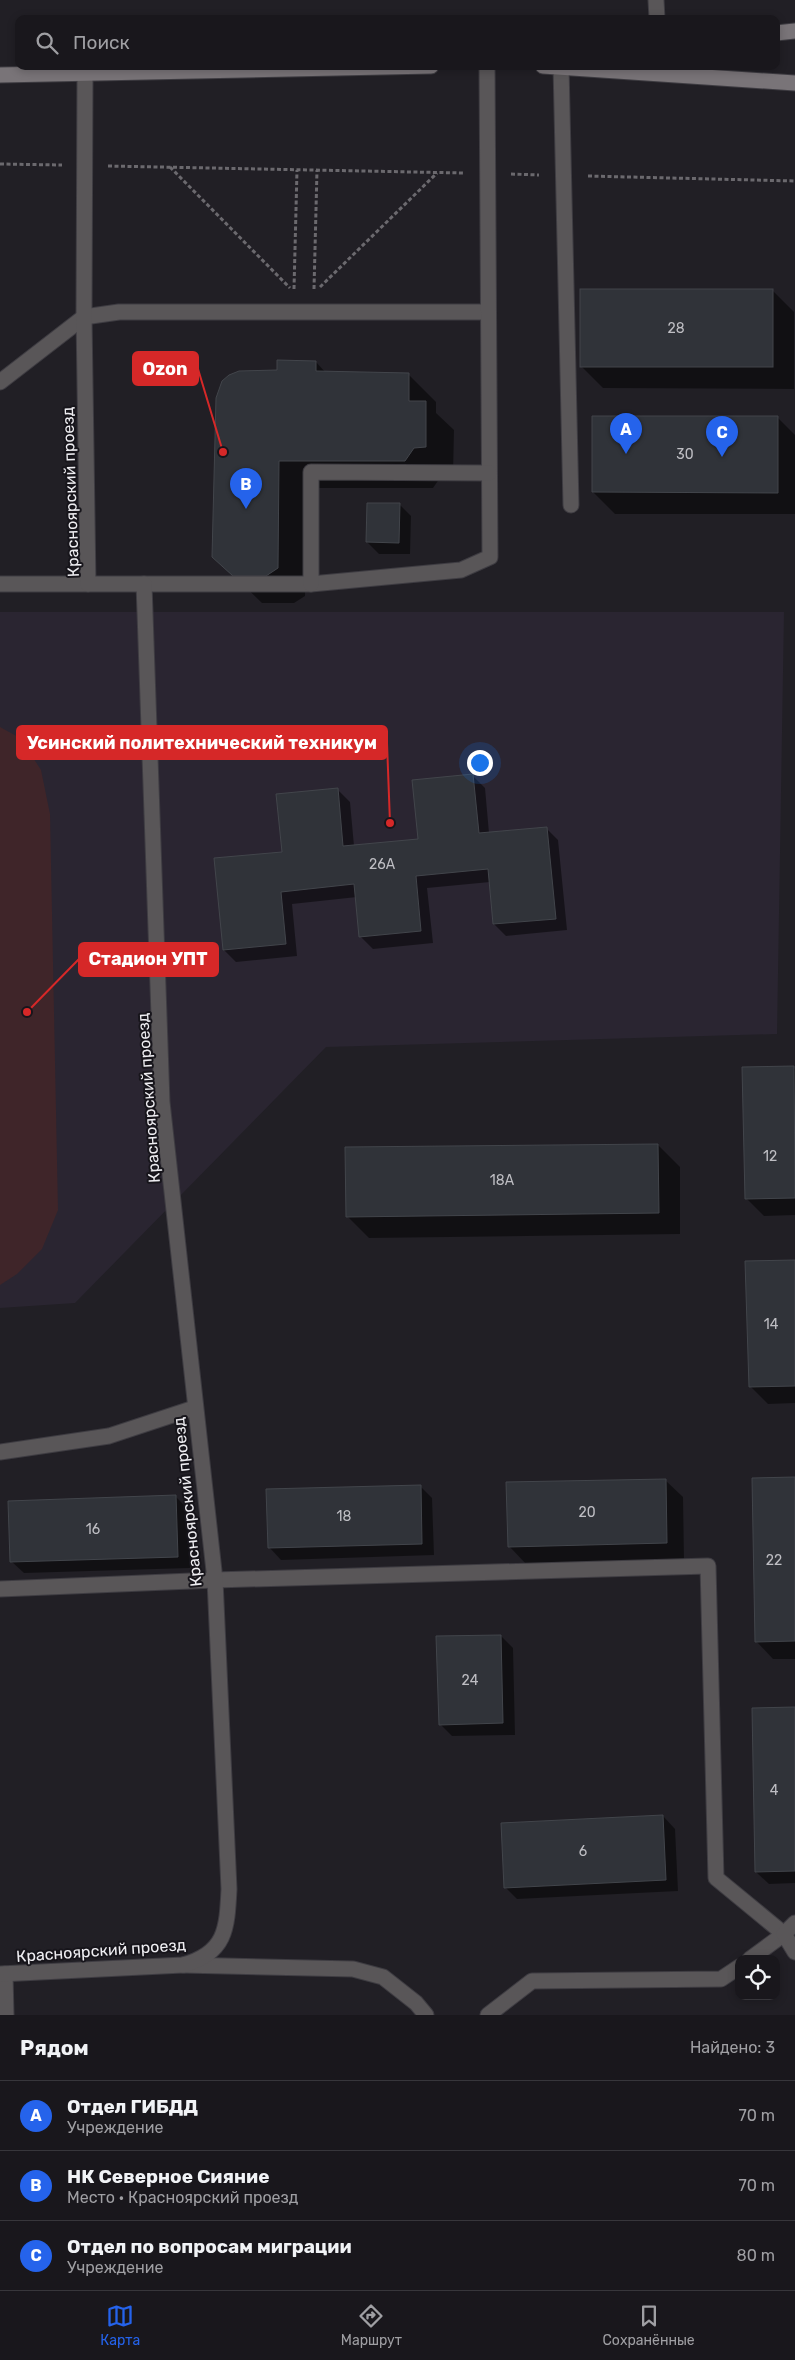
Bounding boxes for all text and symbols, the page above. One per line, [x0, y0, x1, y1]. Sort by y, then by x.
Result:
search box [15, 15, 780, 70]
icon: search [33, 29, 61, 57]
text: Поиск [73, 31, 130, 54]
house number: 28 [667, 320, 685, 337]
callout: Ozon [133, 352, 198, 385]
text: Ozon [142, 358, 188, 380]
street label: Красноярский проезд [58, 406, 83, 577]
pin: A [610, 413, 642, 454]
pin: C [706, 416, 738, 457]
house number: 30 [676, 446, 694, 463]
pin: B [230, 468, 262, 509]
callout: Усинский политехнический техникум [17, 726, 387, 759]
text: Усинский политехнический техникум [27, 732, 377, 754]
your location [467, 750, 493, 776]
house number: 26А [369, 856, 396, 873]
callout: Стадион УПТ [79, 943, 218, 976]
text: Стадион УПТ [88, 948, 208, 970]
street label: Красноярский проезд [133, 1012, 164, 1184]
house number: 12 [763, 1148, 777, 1165]
house number: 18А [490, 1172, 515, 1189]
house number: 14 [764, 1316, 779, 1333]
street label: Красноярский проезд [169, 1416, 206, 1588]
house number: 20 [578, 1504, 596, 1521]
house number: 18 [337, 1508, 352, 1525]
house number: 16 [86, 1521, 100, 1538]
house number: 22 [766, 1552, 782, 1569]
house number: 24 [462, 1672, 479, 1689]
house number: 4 [770, 1782, 779, 1799]
house number: 6 [579, 1843, 587, 1860]
street label: Красноярский проезд [15, 1935, 187, 1966]
map controls [735, 1955, 780, 2000]
button: locate [735, 1955, 780, 2000]
text: Рядом [20, 2035, 89, 2060]
text: Найдено: 3 [690, 2038, 775, 2057]
text: Отдел ГИБДД [67, 2095, 198, 2118]
text: A [30, 2106, 42, 2125]
text: 70 m [738, 2106, 775, 2125]
text: Учреждение [67, 2118, 164, 2137]
text: НК Северное Сияние [67, 2165, 269, 2188]
text: B [30, 2176, 42, 2195]
text: 70 m [738, 2176, 775, 2195]
text: Место · Красноярский проезд [67, 2188, 298, 2207]
text: Отдел по вопросам миграции [67, 2235, 352, 2258]
text: C [30, 2246, 42, 2265]
text: 80 m [737, 2246, 775, 2265]
text: Учреждение [67, 2258, 164, 2277]
tab: Карта [100, 2302, 140, 2349]
tab: Маршрут [341, 2302, 402, 2349]
tab: Сохранённые [603, 2302, 695, 2349]

